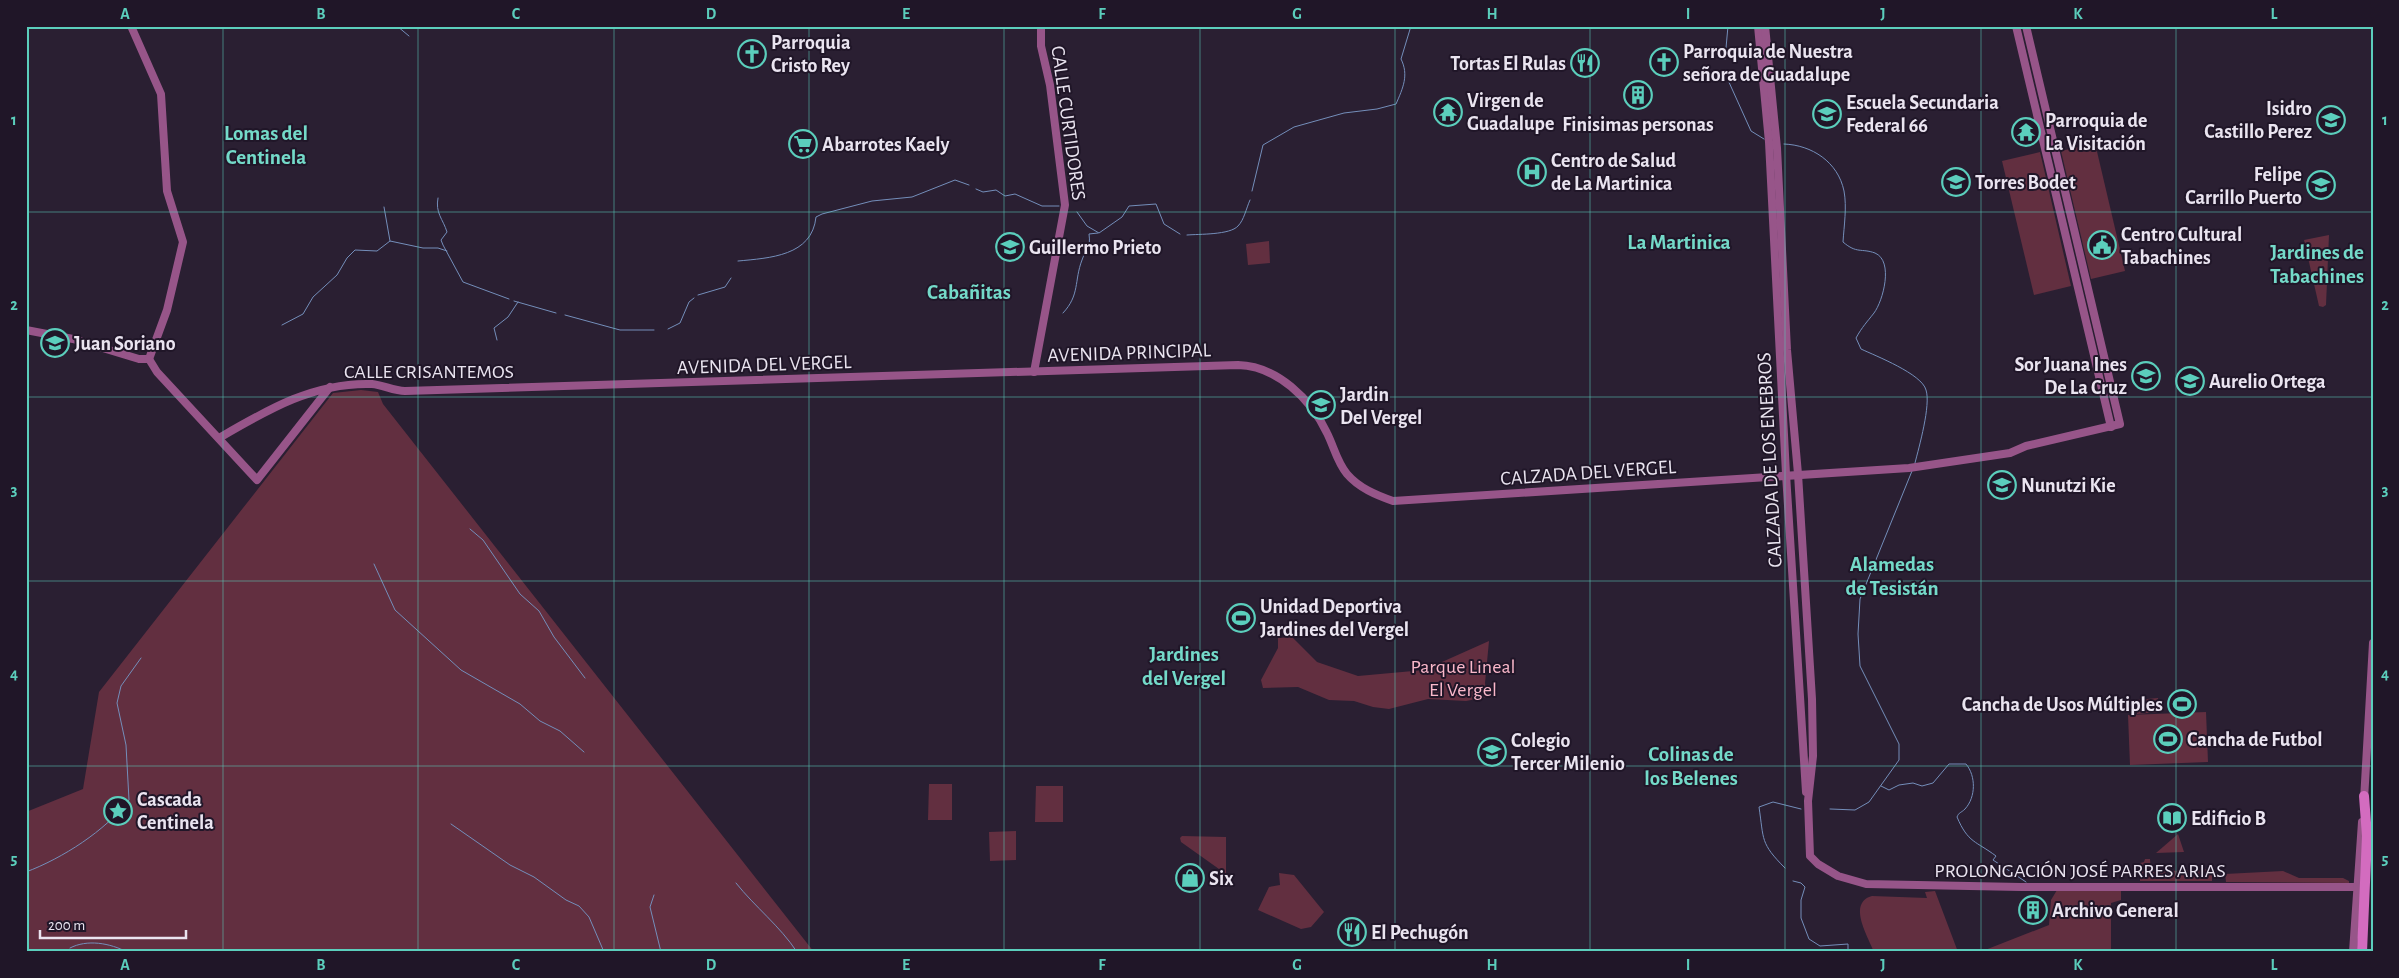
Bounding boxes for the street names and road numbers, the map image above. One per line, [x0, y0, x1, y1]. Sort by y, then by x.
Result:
street label: CALLE CURTIDORES [1047, 45, 1089, 202]
street label: AVENIDA PRINCIPAL [1047, 340, 1212, 366]
street label: AVENIDA DEL VERGEL [676, 352, 852, 378]
street label: CALZADA DE LOS ENEBROS [1754, 352, 1786, 568]
street label: CALLE CRISANTEMOS [344, 362, 514, 382]
street label: CALZADA DEL VERGEL [1500, 457, 1677, 489]
street label: PROLONGACIÓN JOSÉ PARRES ARIAS [1934, 860, 2226, 881]

